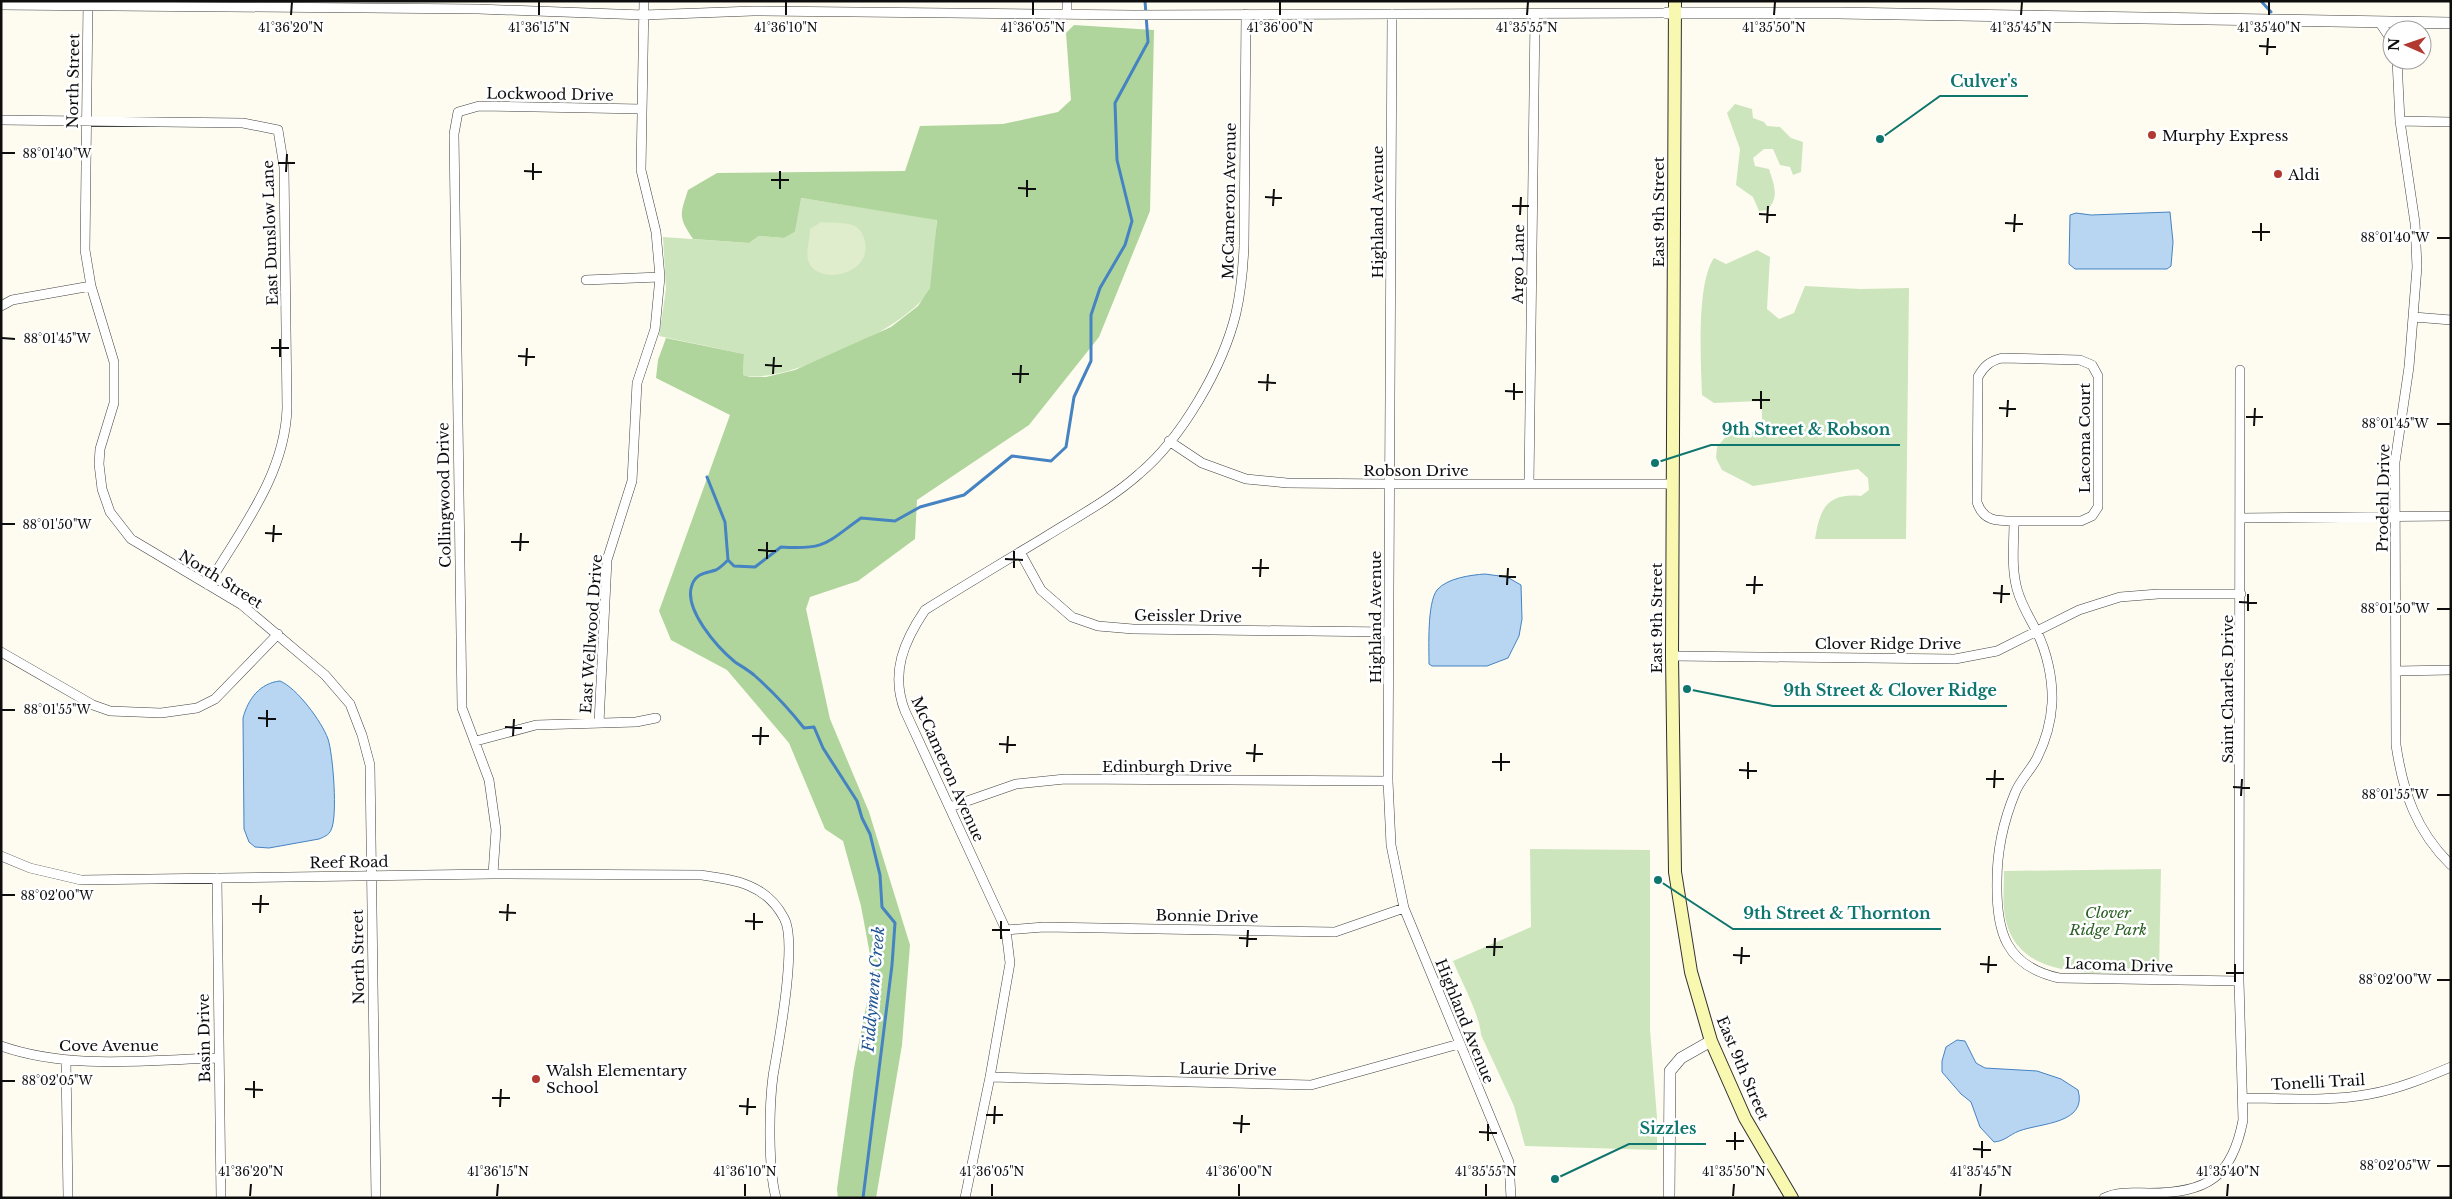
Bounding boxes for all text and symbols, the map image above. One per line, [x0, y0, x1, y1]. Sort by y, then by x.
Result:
text: 41°36'20"N [258, 20, 324, 35]
text: 41°36'15"N [508, 20, 570, 35]
text: 41°36'10"N [754, 20, 818, 35]
text: 41°36'05"N [1001, 20, 1066, 35]
text: 41°36'00"N [1247, 20, 1313, 35]
text: 41°35'55"N [1496, 20, 1558, 35]
text: 41°35'50"N [1742, 20, 1806, 35]
text: 41°35'45"N [1990, 20, 2052, 35]
text: 41°35'40"N [2237, 20, 2301, 35]
north arrow [2382, 20, 2432, 70]
street label: North Street [63, 33, 83, 129]
text: N [2385, 38, 2403, 51]
callout: Culver's [1940, 65, 2028, 96]
text: Culver's [1950, 71, 2018, 91]
street label: Lockwood Drive [486, 83, 614, 105]
street label: McCameron Avenue [1218, 122, 1240, 280]
place label: Murphy Express [2162, 126, 2289, 145]
marker: Murphy Express [2146, 129, 2158, 141]
text: 88°01'40"W [23, 146, 92, 161]
street label: Highland Avenue [1368, 146, 1387, 278]
street label: East 9th Street [1649, 156, 1668, 268]
street label: East Dunslow Lane [258, 160, 282, 306]
place label: Aldi [2287, 165, 2320, 184]
marker: Aldi [2272, 168, 2284, 180]
street label: Argo Lane [1508, 224, 1528, 305]
text: 88°01'40"W [2361, 230, 2430, 245]
text: 88°01'45"W [23, 331, 91, 346]
street label: Lacoma Court [2075, 383, 2094, 493]
callout: 9th Street & Robson [1711, 414, 1900, 445]
text: 88°01'45"W [2361, 416, 2429, 431]
text: 9th Street & Robson [1722, 419, 1891, 439]
street label: Collingwood Drive [433, 422, 455, 568]
street label: Prodehl Drive [2373, 444, 2393, 552]
street label: Robson Drive [1363, 461, 1469, 480]
text: 88°01'50"W [23, 517, 92, 532]
street label: North Street [175, 546, 267, 613]
street label: Highland Avenue [1366, 551, 1385, 683]
street label: East Wellwood Drive [576, 554, 606, 714]
street label: East 9th Street [1647, 562, 1666, 674]
text: 88°01'50"W [2361, 601, 2430, 616]
street label: Geissler Drive [1134, 606, 1242, 626]
street label: Saint Charles Drive [2218, 615, 2237, 763]
street label: Clover Ridge Drive [1815, 634, 1961, 653]
callout: 9th Street & Clover Ridge [1773, 675, 2007, 706]
text: 9th Street & Clover Ridge [1783, 680, 1997, 700]
street label: McCameron Avenue [907, 693, 989, 845]
text: 88°01'55"W [23, 702, 91, 717]
street label: Edinburgh Drive [1102, 757, 1232, 776]
text: 88°01'55"W [2361, 787, 2429, 802]
street label: Reef Road [309, 852, 389, 872]
text: 88°02'00"W [21, 888, 94, 903]
callout: 9th Street & Thornton [1733, 898, 1941, 929]
text: 9th Street & Thornton [1743, 903, 1931, 923]
park label: Clover Ridge Park [2068, 903, 2147, 939]
street label: Bonnie Drive [1155, 906, 1259, 926]
street label: North Street [348, 909, 368, 1005]
water label: Fiddyment Creek [857, 925, 888, 1054]
street label: Lacoma Drive [2064, 954, 2174, 976]
street label: Highland Avenue [1431, 956, 1499, 1086]
text: 88°02'00"W [2359, 972, 2432, 987]
street label: Basin Drive [194, 993, 214, 1083]
street label: East 9th Street [1713, 1013, 1774, 1123]
street label: Cove Avenue [59, 1036, 159, 1055]
street label: Laurie Drive [1179, 1059, 1277, 1079]
place label: Walsh Elementary School [545, 1061, 687, 1097]
street label: Tonelli Trail [2270, 1070, 2366, 1094]
text: 88°02'05"W [21, 1073, 93, 1088]
marker: Walsh Elementary School [530, 1073, 542, 1085]
callout: Sizzles [1629, 1113, 1706, 1144]
text: Sizzles [1639, 1118, 1697, 1138]
text: 88°02'05"W [2359, 1158, 2431, 1173]
text: 41°36'20"N [218, 1164, 284, 1179]
text: 41°36'15"N [467, 1164, 529, 1179]
text: 41°36'10"N [713, 1164, 777, 1179]
text: 41°36'05"N [960, 1164, 1025, 1179]
text: 41°36'00"N [1206, 1164, 1272, 1179]
text: 41°35'55"N [1455, 1164, 1517, 1179]
text: 41°35'50"N [1702, 1164, 1766, 1179]
text: 41°35'45"N [1950, 1164, 2012, 1179]
text: 41°35'40"N [2196, 1164, 2260, 1179]

